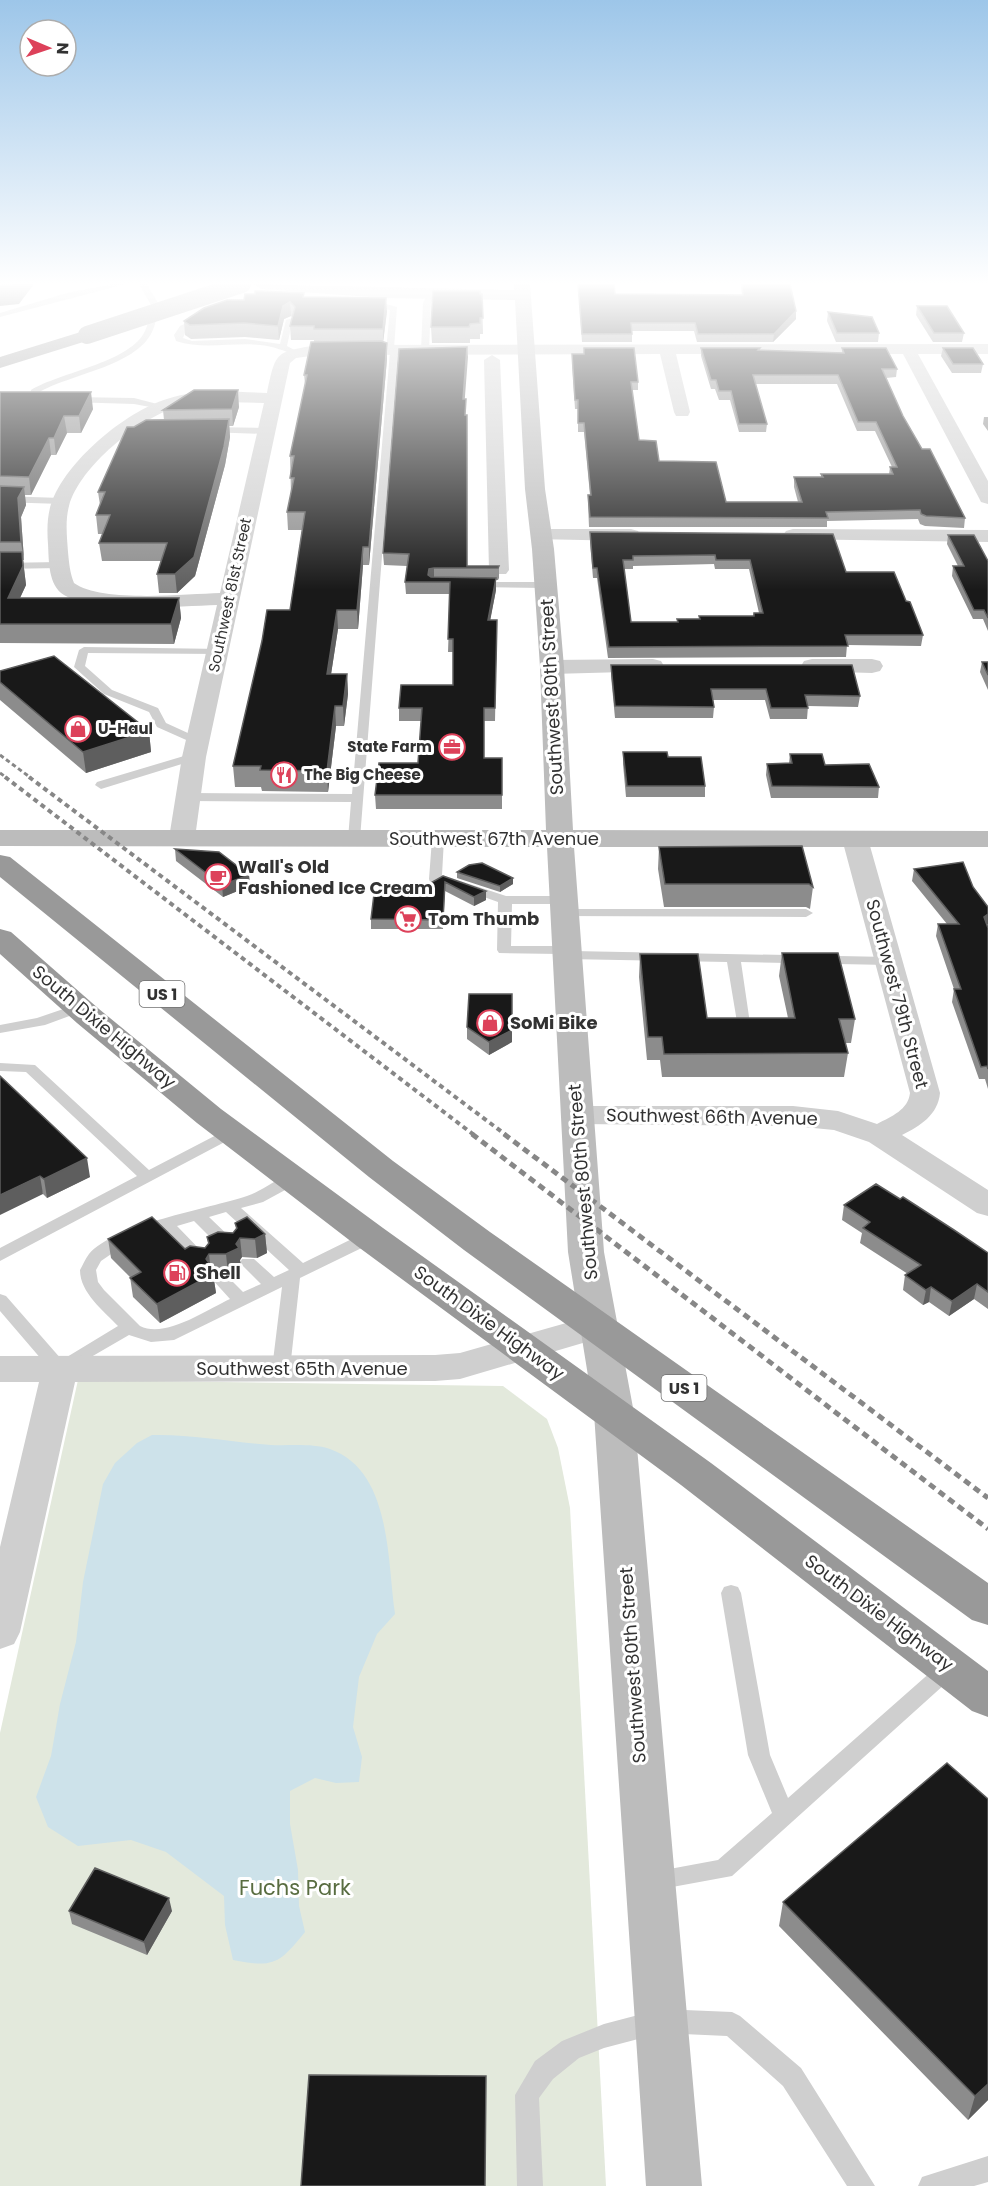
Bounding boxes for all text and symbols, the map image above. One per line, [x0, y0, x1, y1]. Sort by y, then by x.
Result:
north arrow [18, 18, 78, 78]
text: N [51, 42, 74, 55]
street label: Southwest 81st Street [203, 516, 256, 674]
street label: Southwest 80th Street [534, 598, 569, 796]
shop icon: U-Haul [63, 714, 93, 744]
place label: U-Haul [98, 718, 153, 739]
office icon: State Farm [437, 732, 467, 762]
place label: State Farm [347, 736, 432, 757]
restaurant icon: The Big Cheese [269, 760, 299, 790]
place label: The Big Cheese [304, 764, 421, 785]
street label: Southwest 67th Avenue [389, 826, 599, 851]
place label: Wall's Old Fashioned Ice Cream [238, 854, 433, 900]
cafe icon: Wall's Old Fashioned Ice Cream [203, 862, 233, 892]
street label: Southwest 79th Street [860, 896, 935, 1091]
supermarket icon: Tom Thumb [393, 904, 423, 934]
place label: Tom Thumb [428, 906, 539, 931]
street label: South Dixie Highway [27, 959, 181, 1094]
road number: US 1 [140, 981, 184, 1007]
shop icon: SoMi Bike [475, 1008, 505, 1038]
place label: SoMi Bike [510, 1010, 598, 1035]
street label: Southwest 80th Street [561, 1083, 604, 1281]
street label: Southwest 66th Avenue [606, 1102, 818, 1131]
fuel station icon: Shell [162, 1258, 192, 1288]
street label: South Dixie Highway [409, 1259, 570, 1386]
place label: Shell [196, 1260, 241, 1285]
street label: Southwest 65th Avenue [196, 1356, 408, 1381]
road number: US 1 [662, 1375, 706, 1401]
street label: South Dixie Highway [800, 1548, 959, 1677]
street label: Southwest 80th Street [613, 1566, 652, 1764]
park label: Fuchs Park [239, 1873, 351, 1902]

